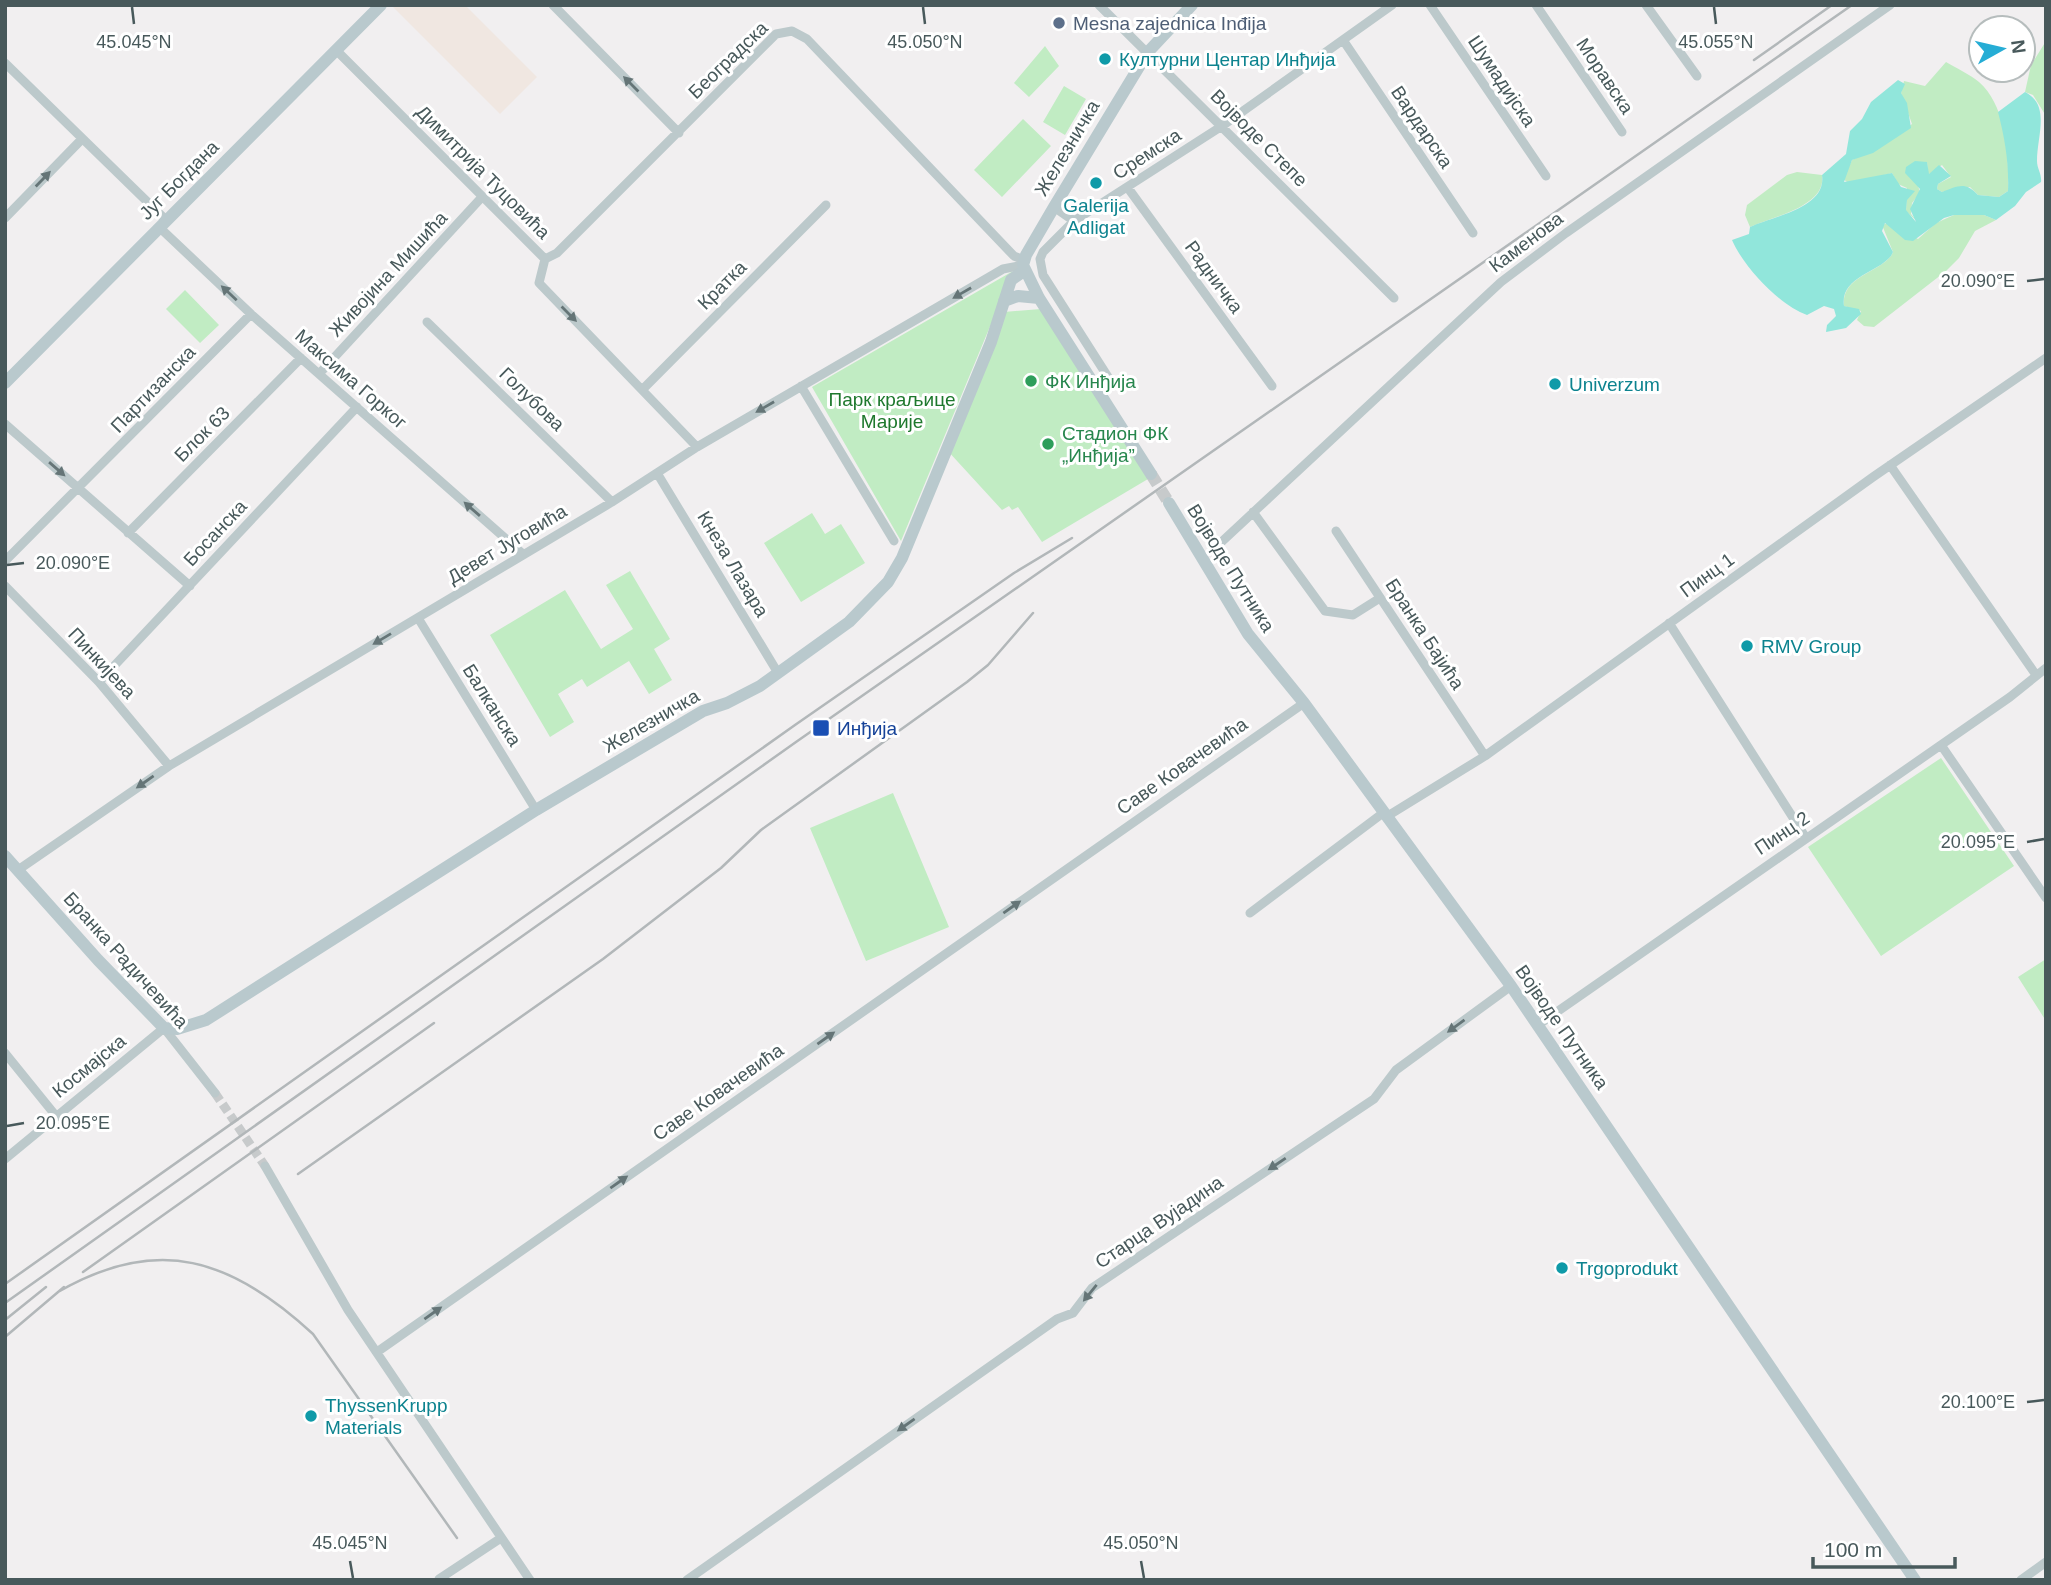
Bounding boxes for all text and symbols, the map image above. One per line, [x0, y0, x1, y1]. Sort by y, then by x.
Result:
place label: Mesna zajednica Inđija [1073, 13, 1267, 34]
north arrow [1967, 14, 2037, 84]
marker: Mesna zajednica Inđija [1051, 15, 1067, 31]
street label: Београдска [684, 17, 772, 103]
text: 45.045°N [96, 32, 172, 52]
text: 45.050°N [887, 32, 963, 52]
street label: Шумадијска [1464, 32, 1540, 131]
text: 45.055°N [1678, 32, 1754, 52]
street label: Моравска [1572, 34, 1638, 118]
text: N [2007, 38, 2030, 55]
place label: Културни Центар Инђија [1119, 49, 1336, 70]
marker: Културни Центар Инђија [1097, 51, 1113, 67]
one-way arrow [622, 76, 639, 93]
street label: Вардарска [1387, 82, 1457, 172]
street label: Војводе Степе [1206, 85, 1312, 191]
street label: Железничка [1030, 96, 1104, 199]
street label: Димитрија Туцовића [412, 101, 554, 243]
street label: Сремска [1109, 124, 1185, 184]
street label: Југ Богдана [135, 136, 223, 224]
one-way arrow [35, 171, 51, 188]
marker: Galerija Adligat [1088, 175, 1104, 191]
place label: Galerija Adligat [1063, 195, 1129, 238]
street label: Живојина Мишића [325, 207, 452, 341]
street label: Каменова [1485, 207, 1567, 276]
street label: Радничка [1181, 237, 1247, 317]
street label: Кратка [693, 256, 751, 314]
text: 20.090°E [1941, 271, 2015, 291]
one-way arrow [220, 285, 237, 301]
one-way arrow [952, 287, 971, 299]
one-way arrow [561, 305, 577, 322]
street label: Максима Горког [291, 325, 411, 433]
street label: Партизанска [106, 341, 200, 437]
street label: Голубова [495, 363, 569, 435]
place label: ФК Инђија [1045, 371, 1136, 392]
marker: ФК Инђија [1023, 373, 1039, 389]
place label: Univerzum [1569, 374, 1660, 395]
marker: Univerzum [1547, 376, 1563, 392]
park label: Парк краљице Марије [829, 389, 955, 432]
one-way arrow [756, 401, 775, 413]
street label: Блок 63 [170, 402, 234, 466]
place label: Стадион ФК „Инђија” [1062, 423, 1168, 466]
marker: Стадион ФК „Инђија” [1040, 436, 1056, 452]
one-way arrow [48, 461, 65, 476]
street label: Босанска [179, 495, 251, 570]
street label: Девет Југовића [444, 500, 571, 588]
street label: Војводе Путника [1183, 500, 1279, 636]
one-way arrow [463, 501, 481, 517]
street label: Кнеза Лазара [693, 507, 773, 621]
street label: Пинц 1 [1676, 548, 1738, 602]
text: 20.090°E [36, 553, 110, 573]
street label: Бранка Бајића [1381, 575, 1469, 694]
street label: Пинкијева [64, 623, 140, 703]
one-way arrow [372, 633, 392, 645]
place label: RMV Group [1761, 636, 1861, 657]
marker: RMV Group [1739, 638, 1755, 654]
street label: Балканска [459, 660, 526, 750]
street label: Железничка [599, 685, 703, 757]
street label: Саве Ковачевића [1113, 713, 1252, 819]
marker: Инђија [811, 718, 831, 738]
place label: Инђија [837, 718, 898, 739]
one-way arrow [136, 775, 154, 789]
street label: Пинц 2 [1751, 807, 1813, 859]
text: 20.095°E [1941, 832, 2015, 852]
street label: Бранка Радичевића [60, 888, 193, 1032]
one-way arrow [1003, 900, 1021, 914]
street label: Војводе Путника [1511, 961, 1613, 1093]
one-way arrow [1447, 1019, 1465, 1033]
street label: Космајска [48, 1030, 130, 1102]
one-way arrow [817, 1031, 835, 1045]
street label: Саве Ковачевића [649, 1039, 788, 1145]
text: 20.095°E [36, 1113, 110, 1133]
one-way arrow [1268, 1157, 1286, 1171]
street label: Старца Вујадина [1091, 1171, 1227, 1273]
one-way arrow [610, 1175, 628, 1189]
place label: Trgoprodukt [1576, 1258, 1678, 1279]
marker: Trgoprodukt [1554, 1260, 1570, 1276]
one-way arrow [1083, 1284, 1098, 1302]
one-way arrow [424, 1306, 442, 1320]
text: 20.100°E [1941, 1392, 2015, 1412]
place label: ThyssenKrupp Materials [325, 1395, 448, 1438]
marker: ThyssenKrupp Materials [303, 1408, 319, 1424]
one-way arrow [897, 1418, 915, 1432]
scale bar [1813, 1526, 1955, 1570]
text: 45.045°N [312, 1533, 388, 1553]
text: 45.050°N [1103, 1533, 1179, 1553]
text: 100 m [1824, 1538, 1882, 1561]

